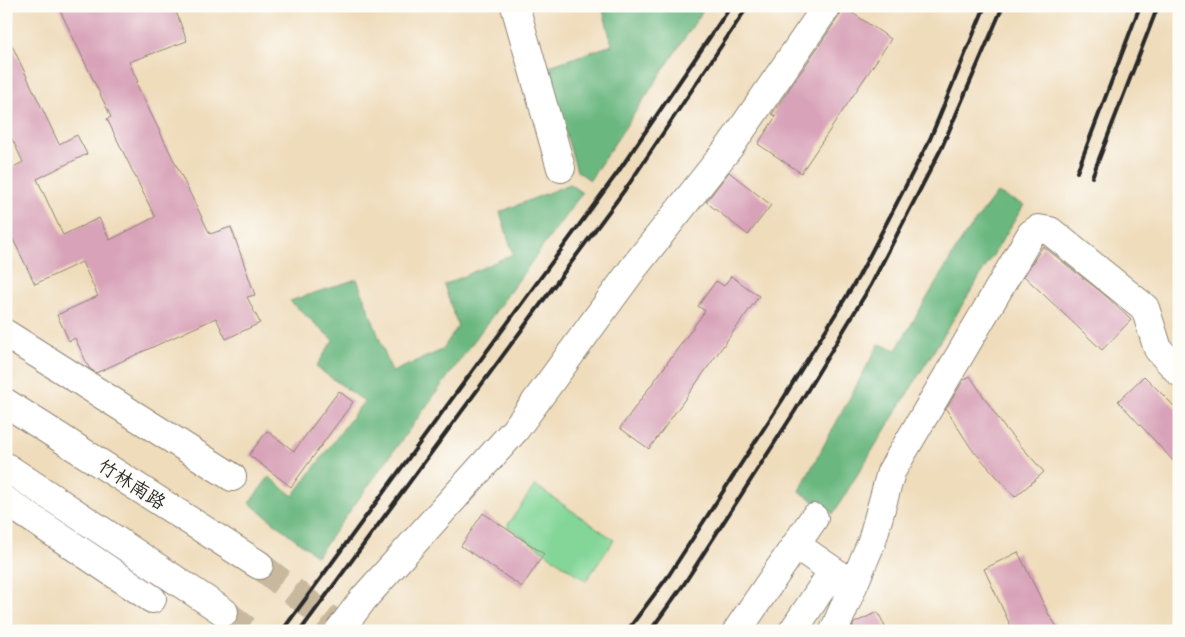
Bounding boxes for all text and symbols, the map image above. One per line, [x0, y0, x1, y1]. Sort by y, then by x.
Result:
street label: 竹林南路 [93, 453, 171, 515]

